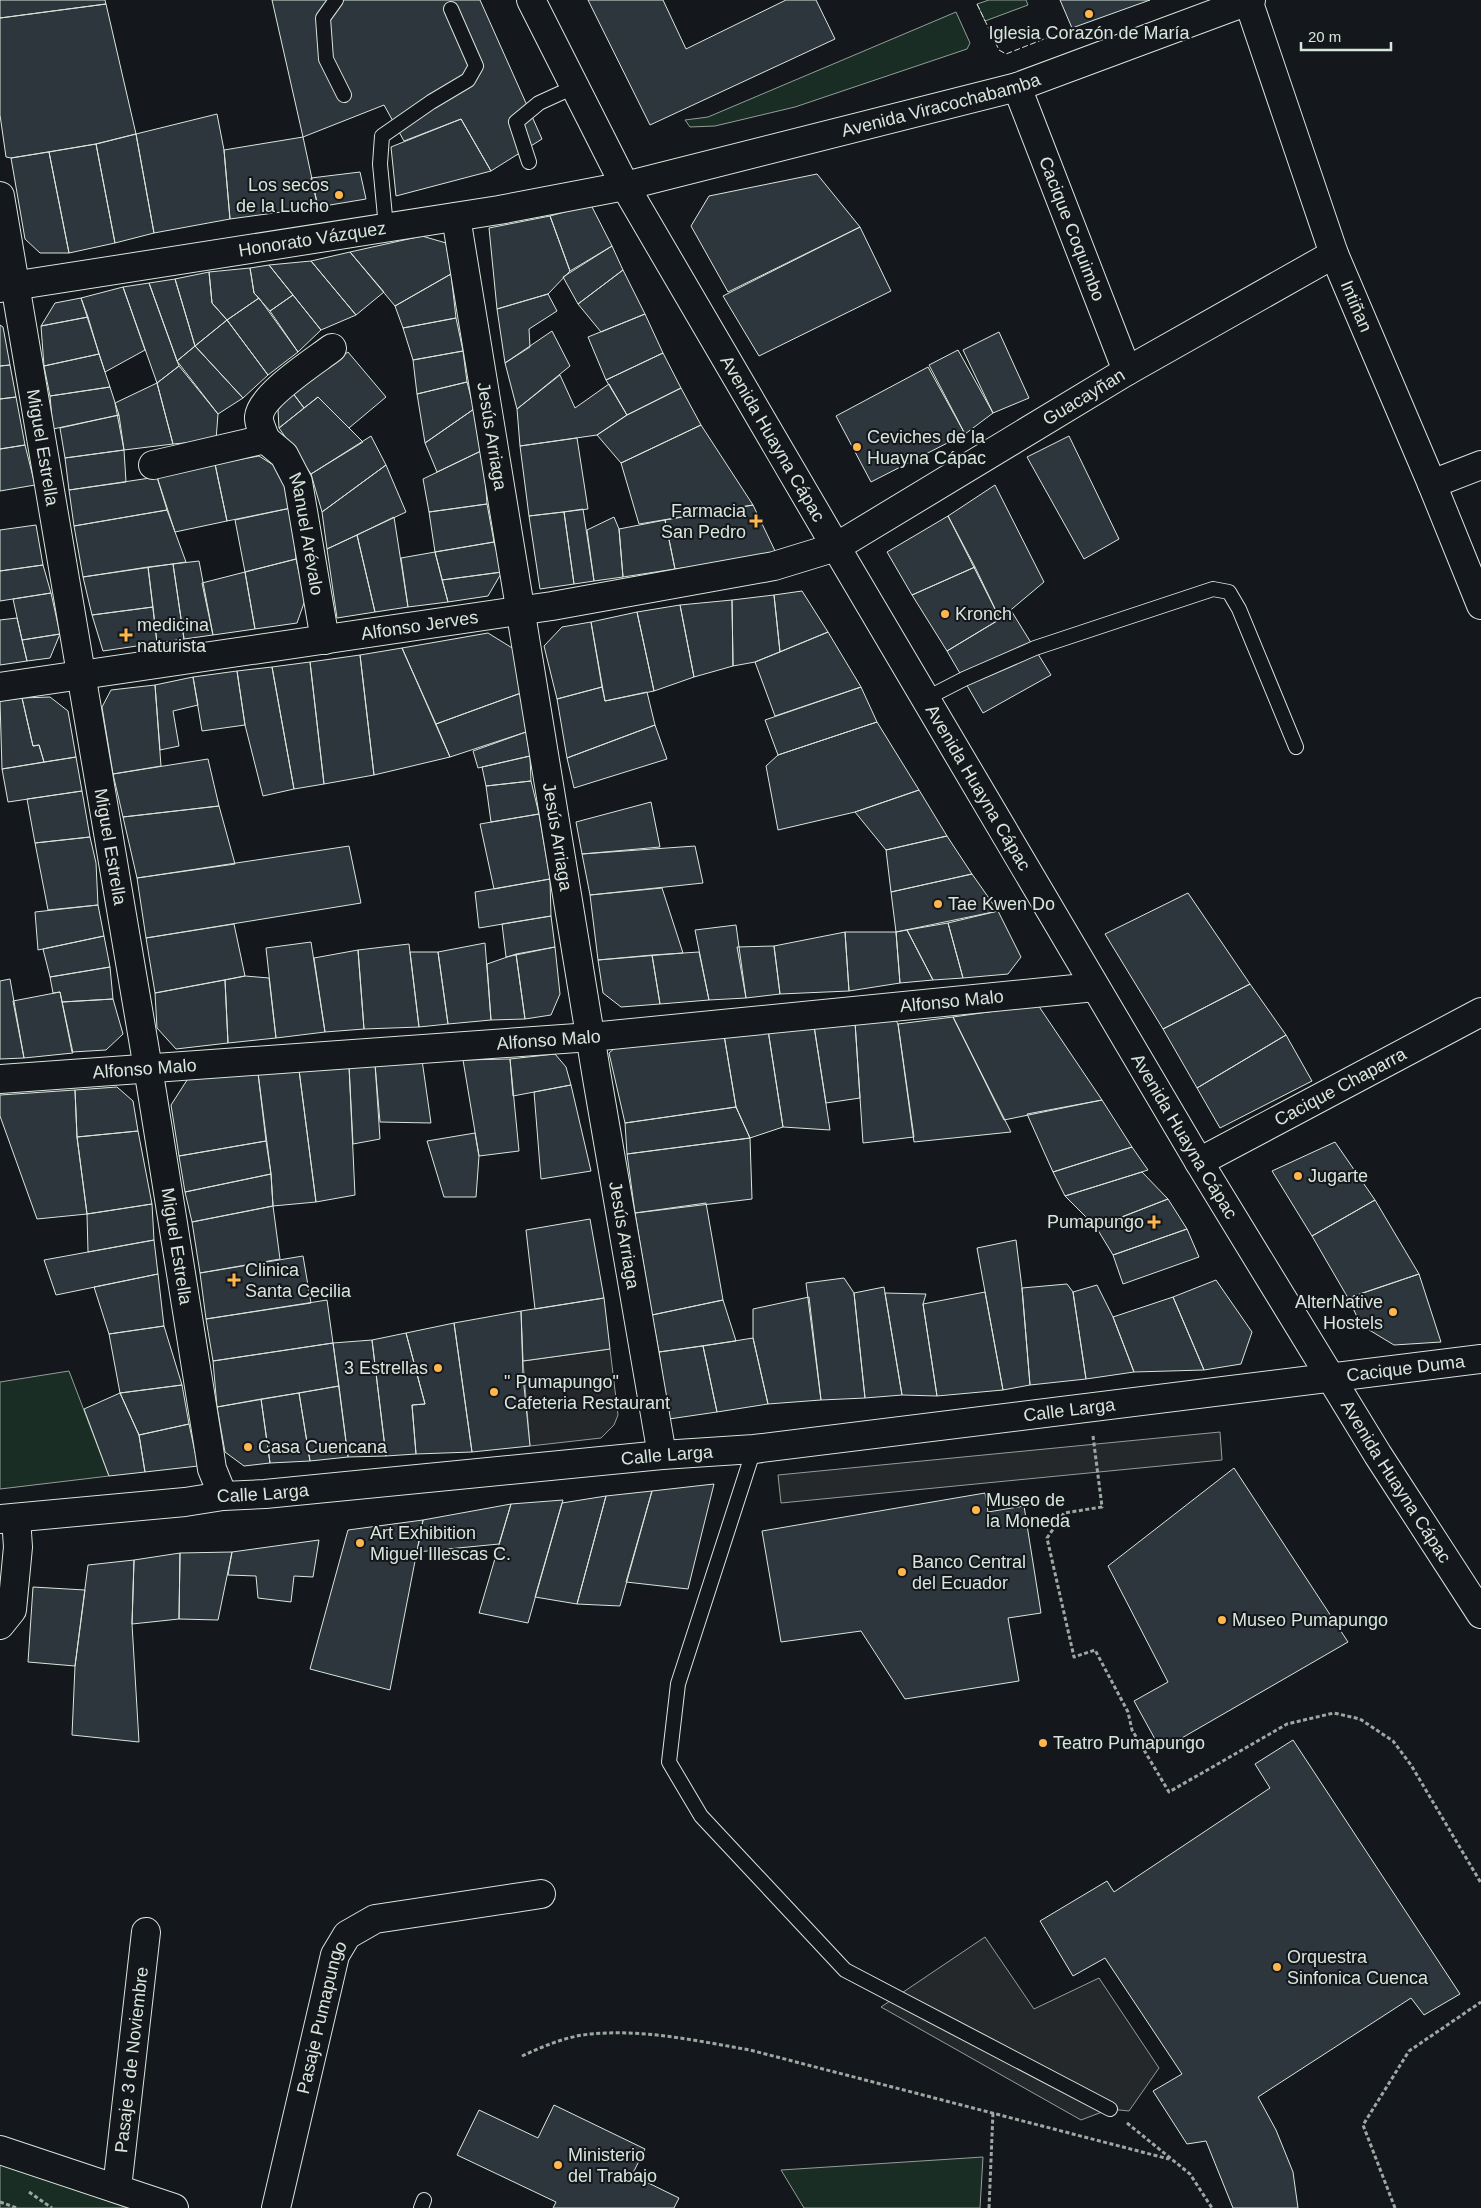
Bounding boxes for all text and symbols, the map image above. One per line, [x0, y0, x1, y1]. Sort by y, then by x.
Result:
marker: Iglesia Corazón de María [1083, 8, 1095, 20]
scale bar [1301, 20, 1391, 52]
place label: Iglesia Corazón de María [988, 23, 1191, 43]
text: 20 m [1308, 28, 1341, 45]
street label: Avenida Viracochabamba [839, 69, 1044, 141]
street label: Cacique Coquimbo [1035, 154, 1109, 304]
place label: Los secos de la Lucho [236, 175, 329, 216]
marker: Los secos de la Lucho [333, 189, 345, 201]
street label: Honorato Vázquez [237, 218, 387, 261]
street label: Intiñan [1336, 277, 1376, 335]
street label: Avenida Huayna Cápac [716, 352, 829, 525]
street label: Guacayñan [1039, 365, 1128, 429]
street label: Jesús Arriaga [473, 381, 511, 493]
street label: Miguel Estrella [23, 388, 63, 508]
place label: Ceviches de la Huayna Cápac [867, 427, 986, 468]
marker: Ceviches de la Huayna Cápac [851, 441, 863, 453]
street label: Manuel Arévalo [285, 469, 327, 597]
place label: Farmacia San Pedro [661, 501, 747, 542]
marker: Farmacia San Pedro [750, 515, 762, 527]
place label: Kronch [955, 604, 1012, 624]
street label: Alfonso Jerves [360, 607, 479, 644]
marker: Kronch [939, 608, 951, 620]
place label: medicina naturista [137, 615, 210, 656]
marker: medicina naturista [119, 628, 133, 642]
street label: Avenida Huayna Cápac [921, 701, 1035, 874]
street label: Jesús Arriaga [539, 781, 576, 893]
street label: Miguel Estrella [91, 787, 130, 908]
place label: Tae Kwen Do [948, 894, 1055, 914]
marker: Tae Kwen Do [932, 898, 944, 910]
street label: Alfonso Malo [899, 986, 1005, 1016]
street label: Alfonso Malo [496, 1026, 602, 1054]
street label: Cacique Chaparra [1271, 1043, 1410, 1130]
street label: Avenida Huayna Cápac [1127, 1050, 1241, 1222]
street label: Alfonso Malo [92, 1055, 197, 1082]
place label: Jugarte [1308, 1166, 1368, 1186]
marker: Jugarte [1292, 1170, 1304, 1182]
street label: Jesús Arriaga [605, 1180, 643, 1292]
street label: Miguel Estrella [157, 1186, 196, 1307]
place label: Pumapungo [1047, 1212, 1144, 1232]
marker: Pumapungo [1148, 1216, 1160, 1228]
place label: Clinica Santa Cecilia [245, 1260, 352, 1301]
marker: Clinica Santa Cecilia [227, 1273, 241, 1287]
place label: AlterNative Hostels [1295, 1292, 1383, 1333]
marker: AlterNative Hostels [1387, 1306, 1399, 1318]
street label: Cacique Duma [1345, 1351, 1467, 1386]
place label: 3 Estrellas [344, 1358, 428, 1378]
marker: 3 Estrellas [432, 1362, 444, 1374]
place label: " Pumapungo" Cafeteria Restaurant [504, 1372, 670, 1413]
marker: " Pumapungo" Cafeteria Restaurant [488, 1386, 500, 1398]
street label: Calle Larga [1022, 1394, 1117, 1426]
street label: Avenida Huayna Cápac [1337, 1396, 1455, 1567]
place label: Casa Cuencana [258, 1437, 388, 1457]
marker: Casa Cuencana [242, 1441, 254, 1453]
street label: Calle Larga [620, 1442, 714, 1469]
street label: Calle Larga [216, 1480, 311, 1506]
place label: Museo de la Moneda [986, 1490, 1071, 1531]
marker: Museo de la Moneda [970, 1504, 982, 1516]
place label: Art Exhibition Miguel Illescas C. [370, 1523, 511, 1564]
marker: Art Exhibition Miguel Illescas C. [354, 1537, 366, 1549]
place label: Banco Central del Ecuador [912, 1552, 1026, 1593]
marker: Banco Central del Ecuador [896, 1566, 908, 1578]
place label: Museo Pumapungo [1232, 1610, 1388, 1630]
marker: Museo Pumapungo [1216, 1614, 1228, 1626]
place label: Teatro Pumapungo [1053, 1733, 1205, 1753]
marker: Teatro Pumapungo [1037, 1737, 1049, 1749]
street label: Pasaje Pumapungo [293, 1937, 351, 2096]
place label: Orquestra Sinfonica Cuenca [1287, 1947, 1429, 1988]
marker: Orquestra Sinfonica Cuenca [1271, 1961, 1283, 1973]
street label: Pasaje 3 de Noviembre [111, 1966, 152, 2154]
place label: Ministerio del Trabajo [568, 2145, 657, 2186]
marker: Ministerio del Trabajo [552, 2159, 564, 2171]

